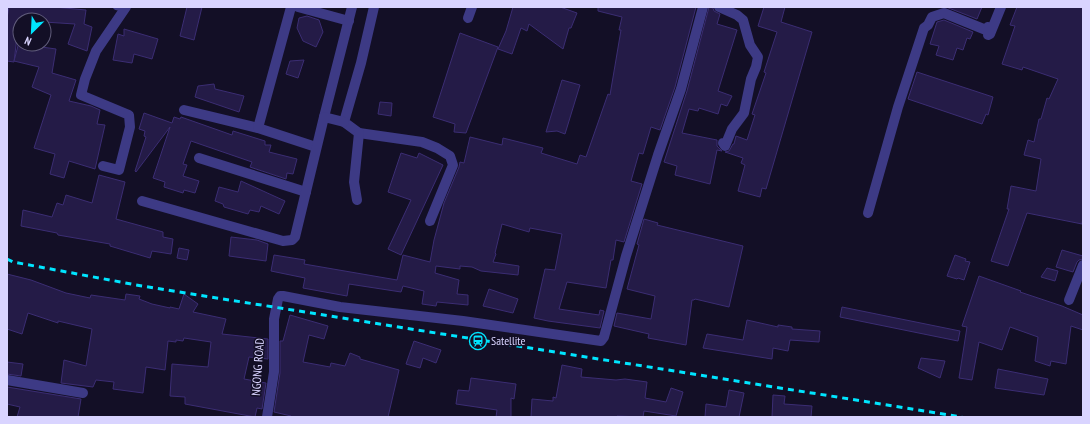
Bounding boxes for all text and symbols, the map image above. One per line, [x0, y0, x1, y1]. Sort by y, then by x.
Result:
north arrow [12, 12, 52, 52]
text: N [22, 34, 33, 49]
station icon: Satellite [468, 331, 488, 351]
place label: Satellite [491, 333, 525, 348]
street label: NGONG ROAD [248, 338, 267, 396]

